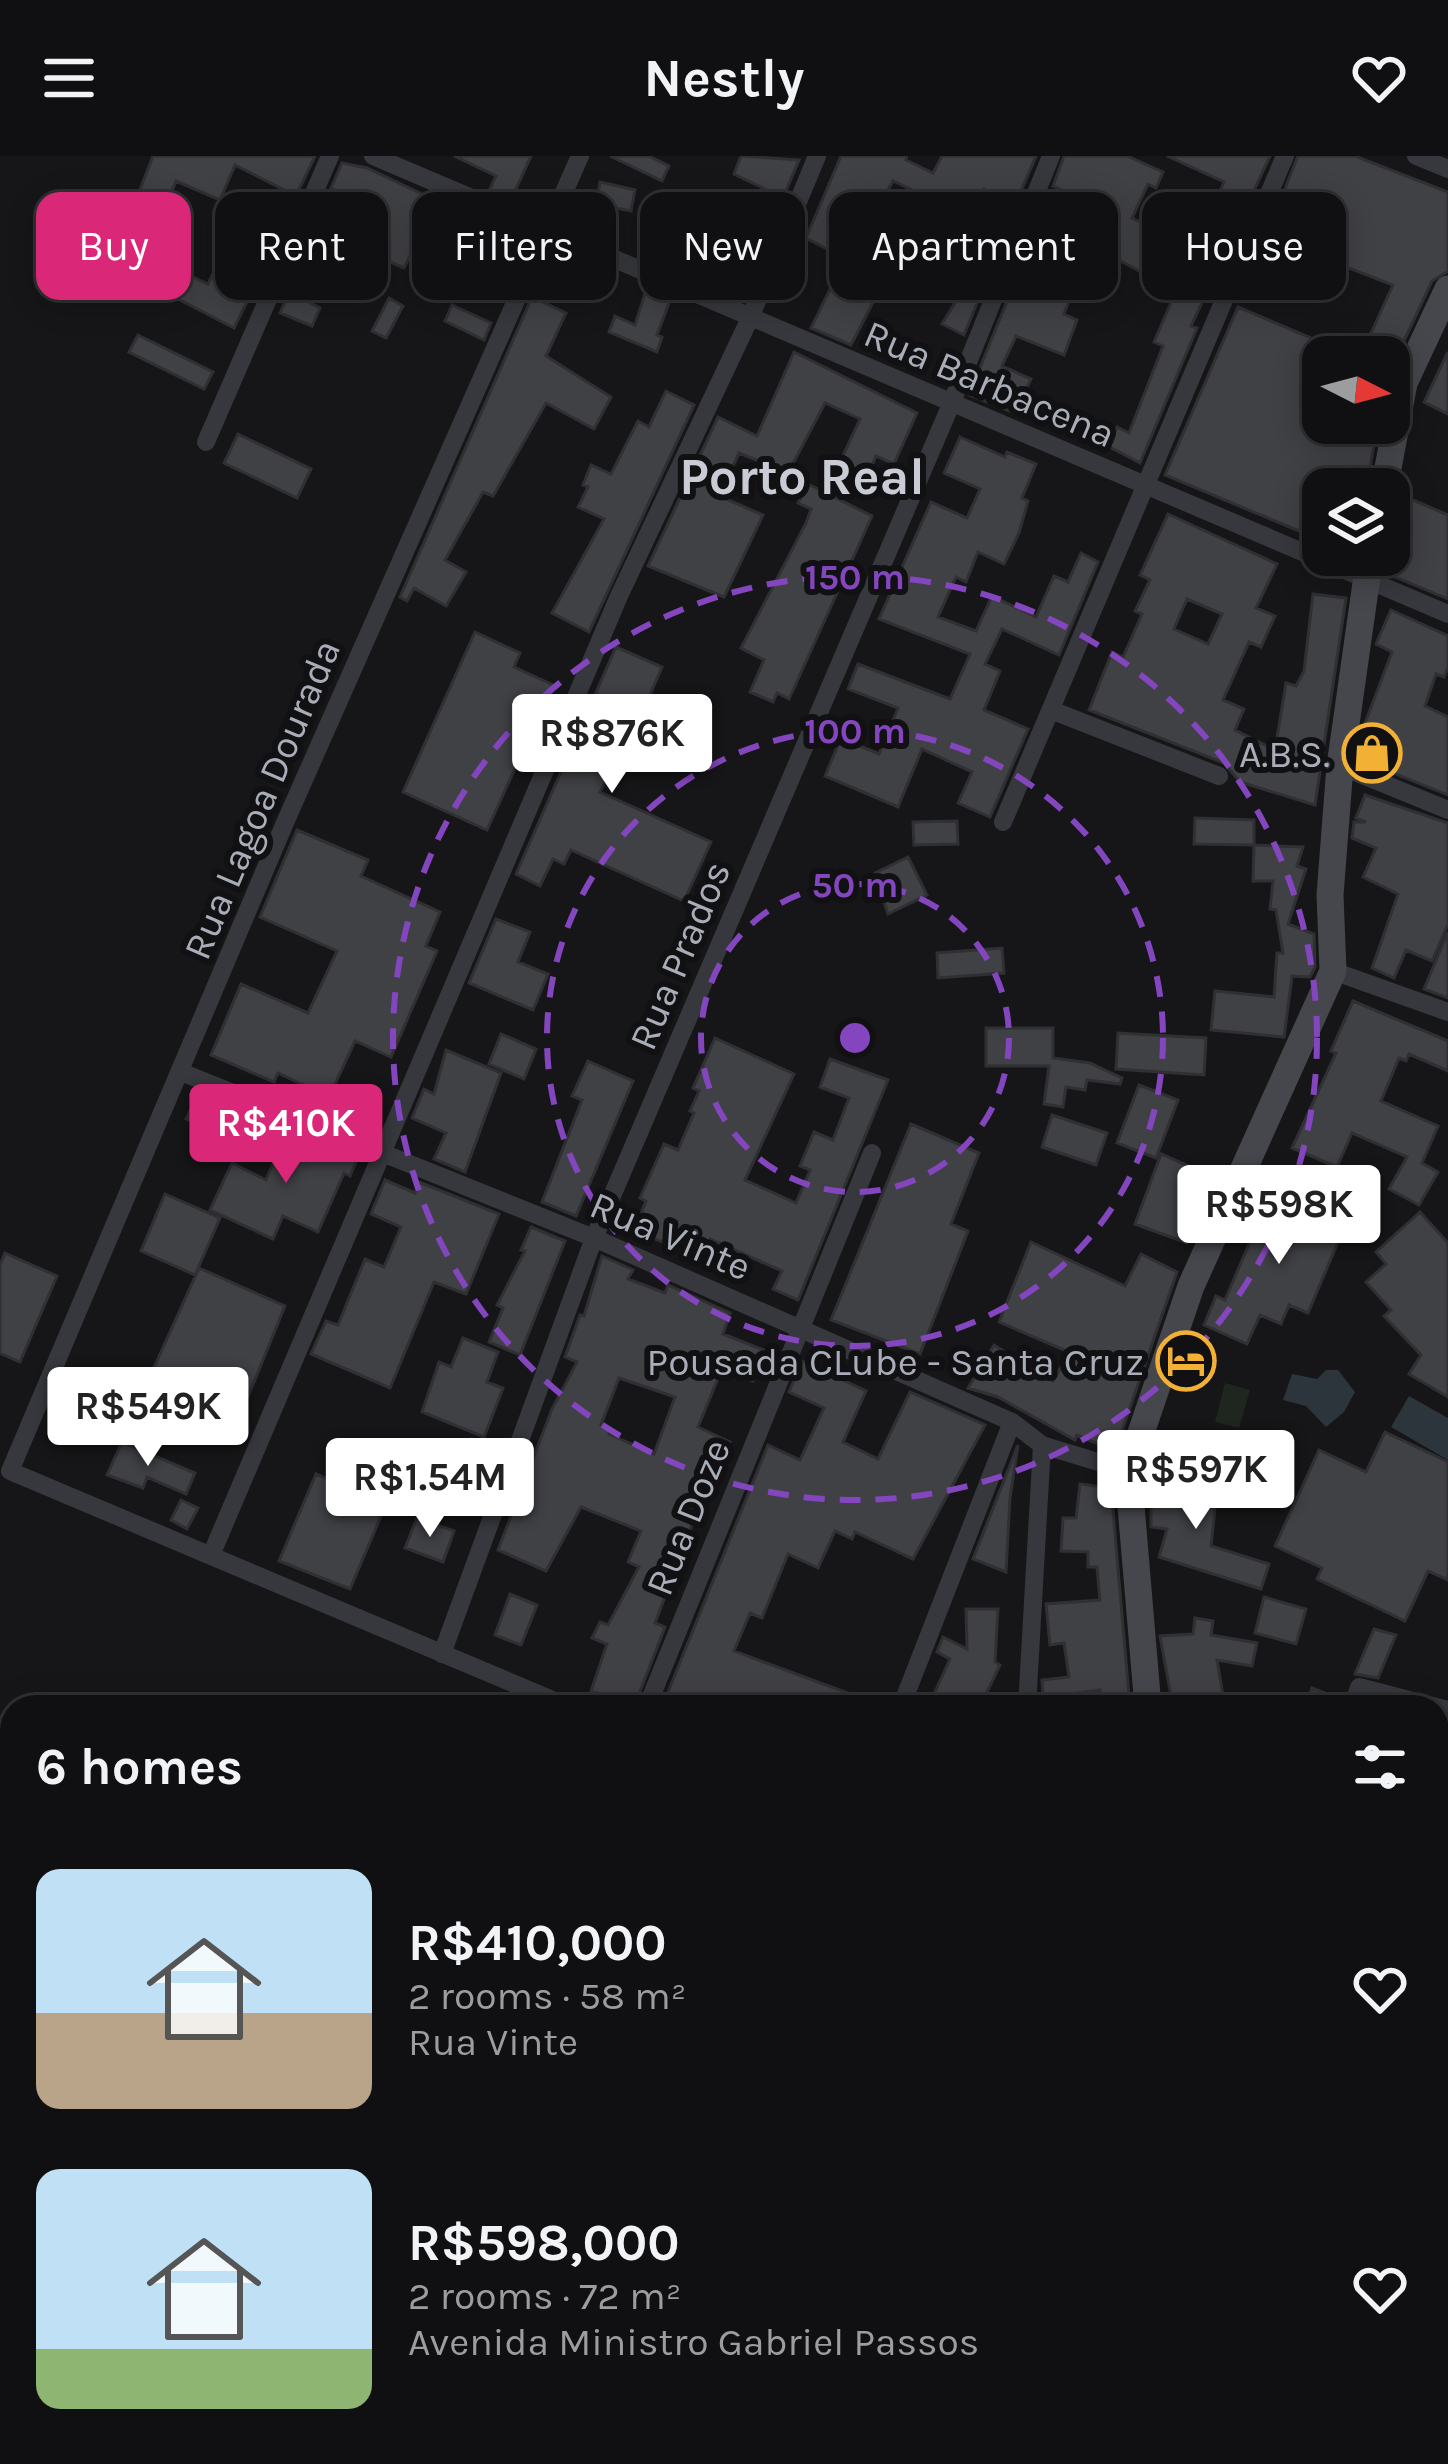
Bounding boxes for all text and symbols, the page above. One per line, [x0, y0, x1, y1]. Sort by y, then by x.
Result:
icon: menu [36, 45, 102, 111]
icon: heart [1346, 45, 1412, 111]
text: Nestly [644, 46, 804, 110]
chip: Buy [36, 192, 191, 300]
chip: Rent [215, 192, 388, 300]
chip: Filters [412, 192, 616, 300]
chip: New [640, 192, 805, 300]
chip: Apartment [829, 192, 1118, 300]
chip: House [1142, 192, 1346, 300]
street label: Rua Barbacena [857, 310, 1122, 457]
north arrow [1302, 336, 1410, 444]
map controls [1302, 336, 1410, 576]
district label: Porto Real [679, 447, 925, 507]
button: layers [1302, 468, 1410, 576]
text: 150 m [805, 556, 905, 598]
street label: Rua Lagoa Dourada [174, 633, 350, 966]
pin: R$876K [514, 694, 710, 796]
text: R$876K [539, 710, 685, 756]
text: 100 m [804, 710, 906, 752]
shop icon: A.B.S. [1341, 722, 1403, 784]
place label: A.B.S. [1239, 731, 1330, 777]
street label: Rua Prados [620, 854, 740, 1057]
text: 50 m [812, 864, 899, 906]
centre of rings [834, 1017, 876, 1059]
pin: R$410K [188, 1084, 384, 1186]
text: R$410K [216, 1100, 356, 1146]
pin: R$598K [1181, 1165, 1377, 1267]
text: R$598K [1204, 1181, 1354, 1227]
street label: Rua Vinte [583, 1182, 758, 1290]
hotel icon: Pousada CLube - Santa Cruz [1155, 1330, 1217, 1392]
place label: Pousada CLube - Santa Cruz [647, 1339, 1144, 1385]
pin: R$549K [50, 1367, 246, 1469]
text: R$549K [74, 1383, 222, 1429]
pin: R$597K [1098, 1430, 1294, 1532]
street label: Rua Doze [636, 1433, 740, 1602]
pin: R$1.54M [319, 1438, 541, 1540]
text: R$597K [1124, 1446, 1268, 1492]
text: R$1.54M [353, 1454, 507, 1500]
icon: filters [1347, 1734, 1413, 1800]
text: 6 homes [36, 1737, 243, 1797]
text: R$410,000 [408, 1913, 666, 1973]
icon: home [132, 1917, 276, 2061]
icon: heart [1347, 1956, 1413, 2022]
text: 2 rooms · 58 m² [408, 1973, 686, 2019]
text: Rua Vinte [408, 2019, 578, 2065]
text: R$598,000 [408, 2213, 679, 2273]
icon: home [132, 2217, 276, 2361]
icon: heart [1347, 2256, 1413, 2322]
text: 2 rooms · 72 m² [408, 2273, 681, 2319]
text: Avenida Ministro Gabriel Passos [408, 2319, 979, 2365]

